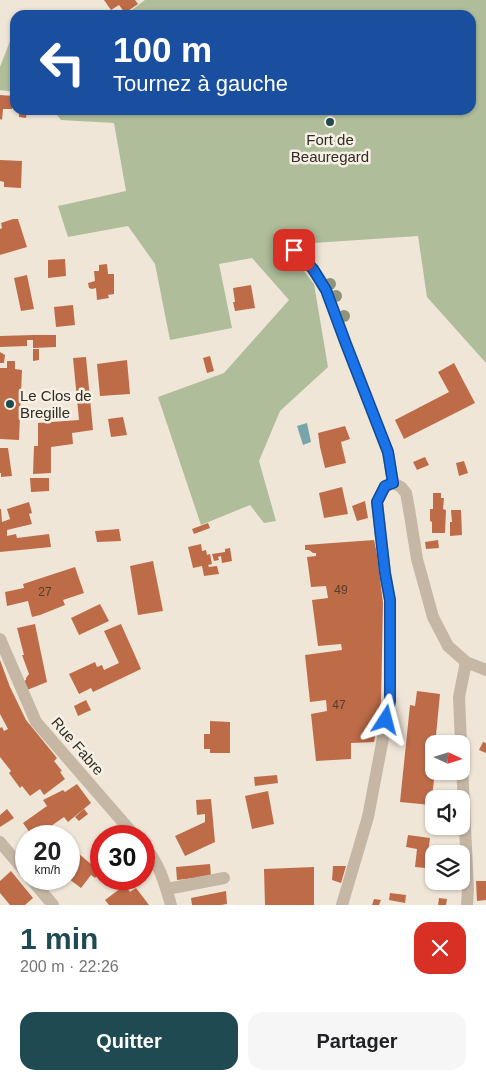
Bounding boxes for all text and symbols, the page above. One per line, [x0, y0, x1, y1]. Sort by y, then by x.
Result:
icon: left [30, 30, 95, 95]
text: 100 m [113, 30, 212, 69]
text: Tournez à gauche [113, 71, 288, 96]
marker: Fort de Beauregard [324, 116, 336, 128]
place label: Fort de Beauregard [291, 131, 369, 165]
pin [273, 229, 315, 271]
icon: arrive [280, 236, 308, 264]
place label: Le Clos de Bregille [20, 387, 92, 421]
marker: Le Clos de Bregille [4, 398, 16, 410]
house number: 49 [334, 583, 348, 597]
house number: 27 [38, 585, 52, 599]
position arrow [359, 693, 411, 745]
house number: 47 [332, 698, 346, 712]
street label: Rue Fabre [48, 714, 108, 778]
north arrow [425, 735, 470, 780]
map controls [425, 735, 470, 890]
button: sound [425, 790, 470, 835]
speed limit sign: 30 [90, 825, 155, 890]
text: 20 [34, 837, 61, 865]
button: layers [425, 845, 470, 890]
text: km/h [34, 863, 61, 877]
text: 1 min [20, 922, 98, 955]
button: close [414, 922, 466, 974]
text: 200 m · 22:26 [20, 958, 119, 975]
button: Quitter [20, 1012, 238, 1070]
button: Partager [248, 1012, 466, 1070]

